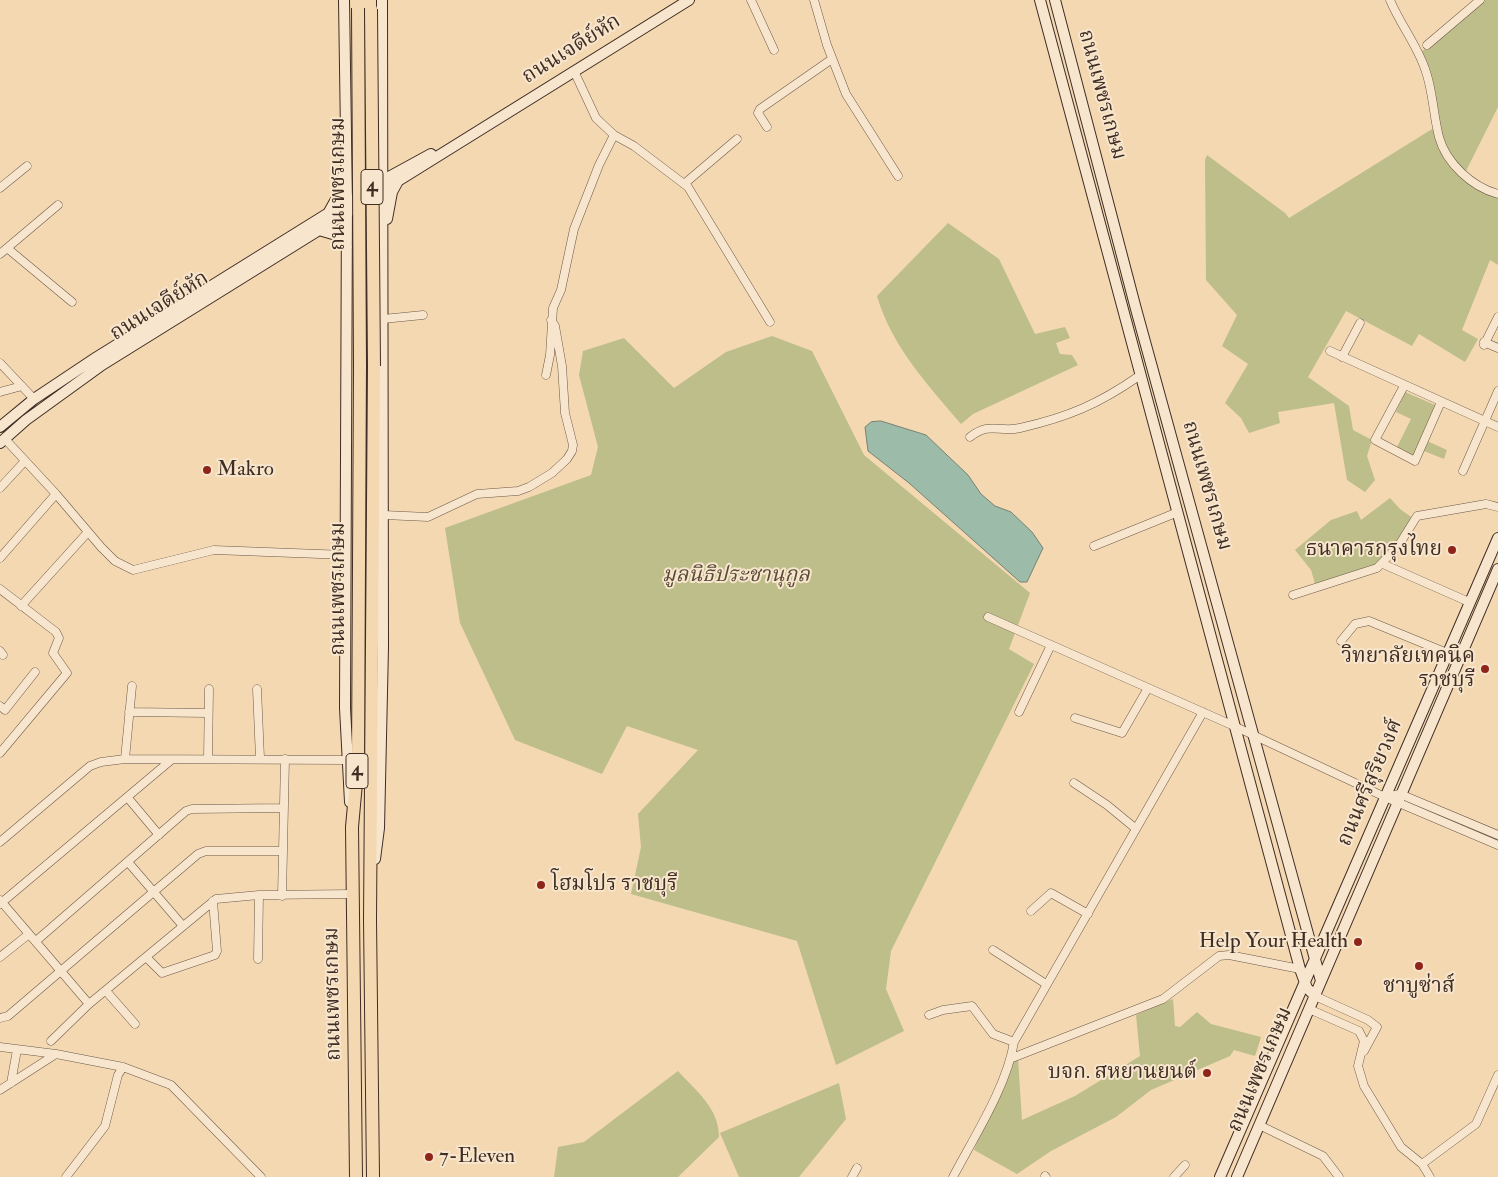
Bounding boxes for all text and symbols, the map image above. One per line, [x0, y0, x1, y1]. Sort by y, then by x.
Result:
street label: ถนนเจดีย์หัก [518, 10, 626, 90]
street label: ถนนเพชรเกษม [1072, 27, 1130, 163]
street label: ถนนเพชรเกษม [326, 117, 352, 251]
road number: 4 [361, 170, 383, 204]
street label: ถนนเจดีย์หัก [106, 267, 214, 347]
street label: ถนนเพชรเกษม [1175, 418, 1237, 554]
place label: Makro [217, 457, 274, 483]
marker: Makro [201, 464, 213, 476]
street label: ถนนเพชรเกษม [326, 522, 352, 656]
place label: ธนาคารกรุงไทย [1305, 537, 1442, 563]
marker: ธนาคารกรุงไทย [1446, 544, 1458, 556]
park label: มูลนิธิประชานุกูล [662, 563, 810, 589]
place label: วิทยาลัยเทคนิค ราชบุรี [1341, 644, 1475, 694]
marker: วิทยาลัยเทคนิค ราชบุรี [1479, 663, 1491, 675]
street label: ถนนศรีสุริยวงศ์ [1333, 716, 1409, 850]
road number: 4 [346, 754, 368, 788]
place label: โฮมโปร ราชบุรี [551, 872, 678, 898]
marker: โฮมโปร ราชบุรี [535, 879, 547, 891]
street label: ถนนเพชรเกษม [320, 927, 348, 1061]
place label: Help Your Health [1199, 929, 1348, 955]
marker: Help Your Health [1352, 936, 1364, 948]
marker: ชาบูซ่าส์ [1413, 960, 1425, 972]
place label: ชาบูซ่าส์ [1383, 974, 1455, 1000]
street label: ถนนเพชรเกษม [1223, 1004, 1299, 1136]
place label: บจก. สหยานยนต์ [1048, 1060, 1197, 1086]
marker: บจก. สหยานยนต์ [1201, 1067, 1213, 1079]
place label: 7-Eleven [439, 1144, 515, 1170]
marker: 7-Eleven [423, 1151, 435, 1163]

